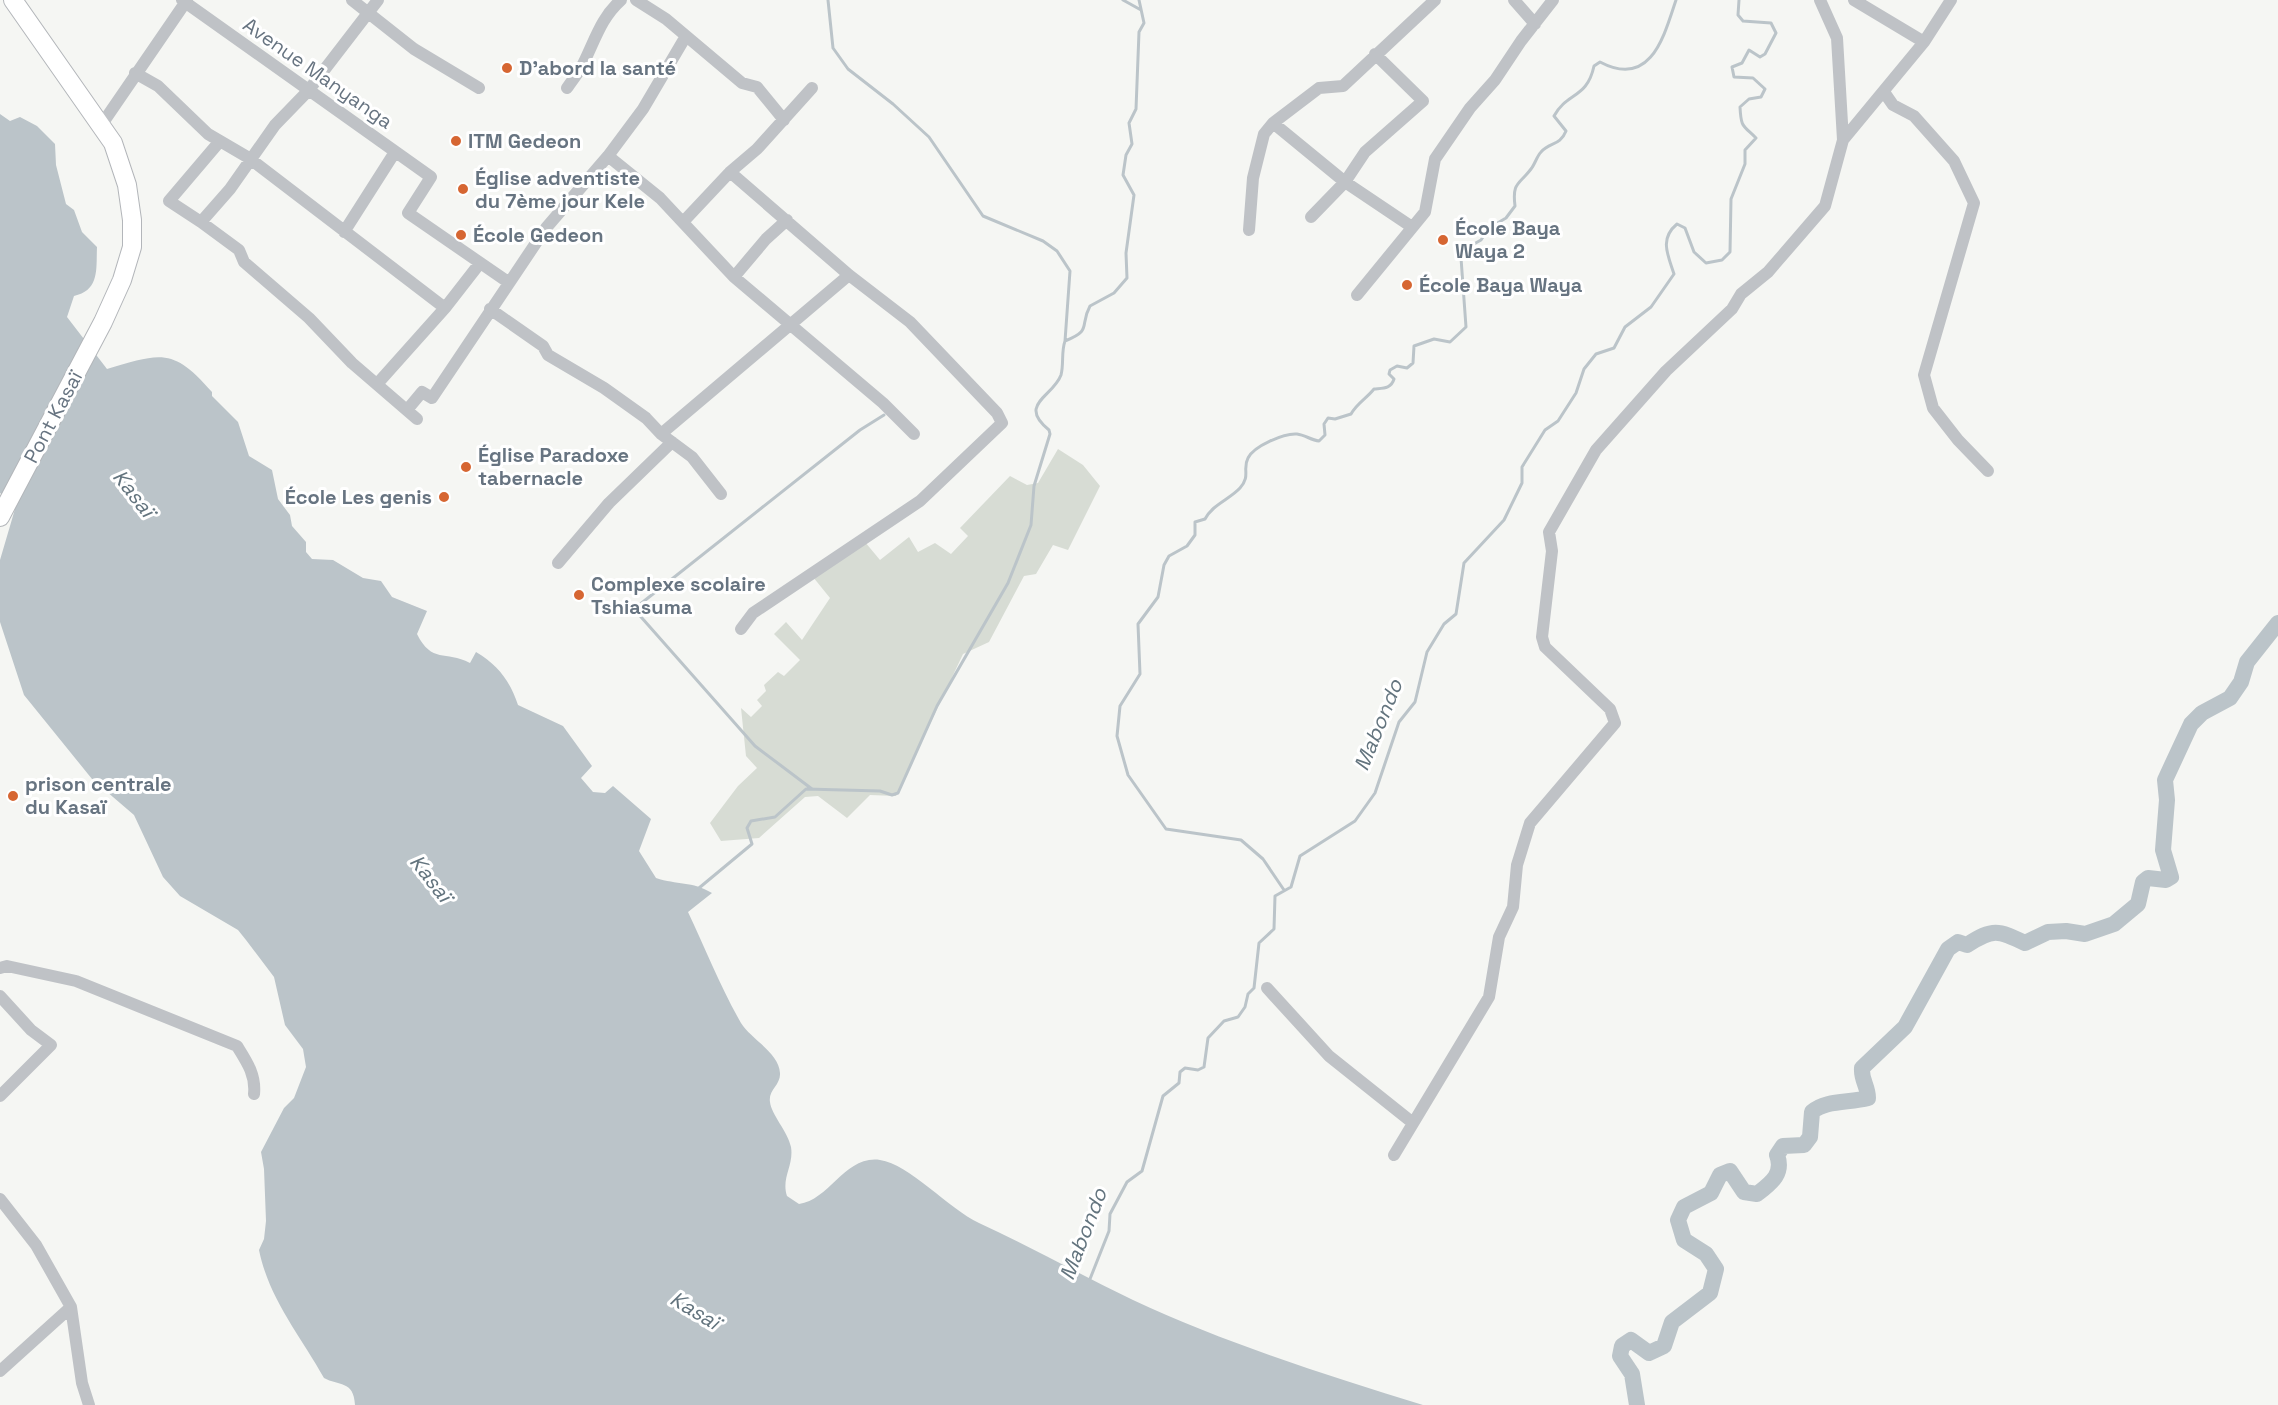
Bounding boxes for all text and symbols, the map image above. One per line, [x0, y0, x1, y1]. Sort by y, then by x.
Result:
street label: Avenue Manyanga [238, 12, 398, 134]
place label: D'abord la santé [519, 55, 676, 81]
marker: D'abord la santé [500, 61, 514, 75]
place label: ITM Gedeon [468, 128, 581, 154]
marker: ITM Gedeon [449, 134, 463, 148]
place label: Église adventiste du 7ème jour Kele [475, 165, 645, 214]
marker: Église adventiste du 7ème jour Kele [456, 182, 470, 196]
place label: École Baya Waya 2 [1455, 215, 1561, 264]
place label: École Gedeon [473, 222, 604, 248]
marker: École Gedeon [454, 228, 468, 242]
marker: École Baya Waya 2 [1436, 233, 1450, 247]
place label: École Baya Waya [1419, 272, 1583, 298]
marker: École Baya Waya [1400, 278, 1414, 292]
street label: Pont Kasaï [18, 365, 89, 468]
place label: Église Paradoxe tabernacle [478, 442, 629, 491]
marker: Église Paradoxe tabernacle [459, 460, 473, 474]
water label: Kasaï [107, 464, 164, 526]
place label: École Les genis [285, 484, 432, 510]
marker: École Les genis [437, 490, 451, 504]
place label: Complexe scolaire Tshiasuma [591, 571, 766, 620]
marker: Complexe scolaire Tshiasuma [572, 588, 586, 602]
water label: Mabondo [1347, 674, 1409, 775]
place label: prison centrale du Kasaï [25, 771, 172, 820]
marker: prison centrale du Kasaï [6, 789, 20, 803]
water label: Kasaï [404, 849, 461, 911]
water label: Mabondo [1053, 1183, 1113, 1284]
water label: Kasaï [665, 1285, 729, 1338]

